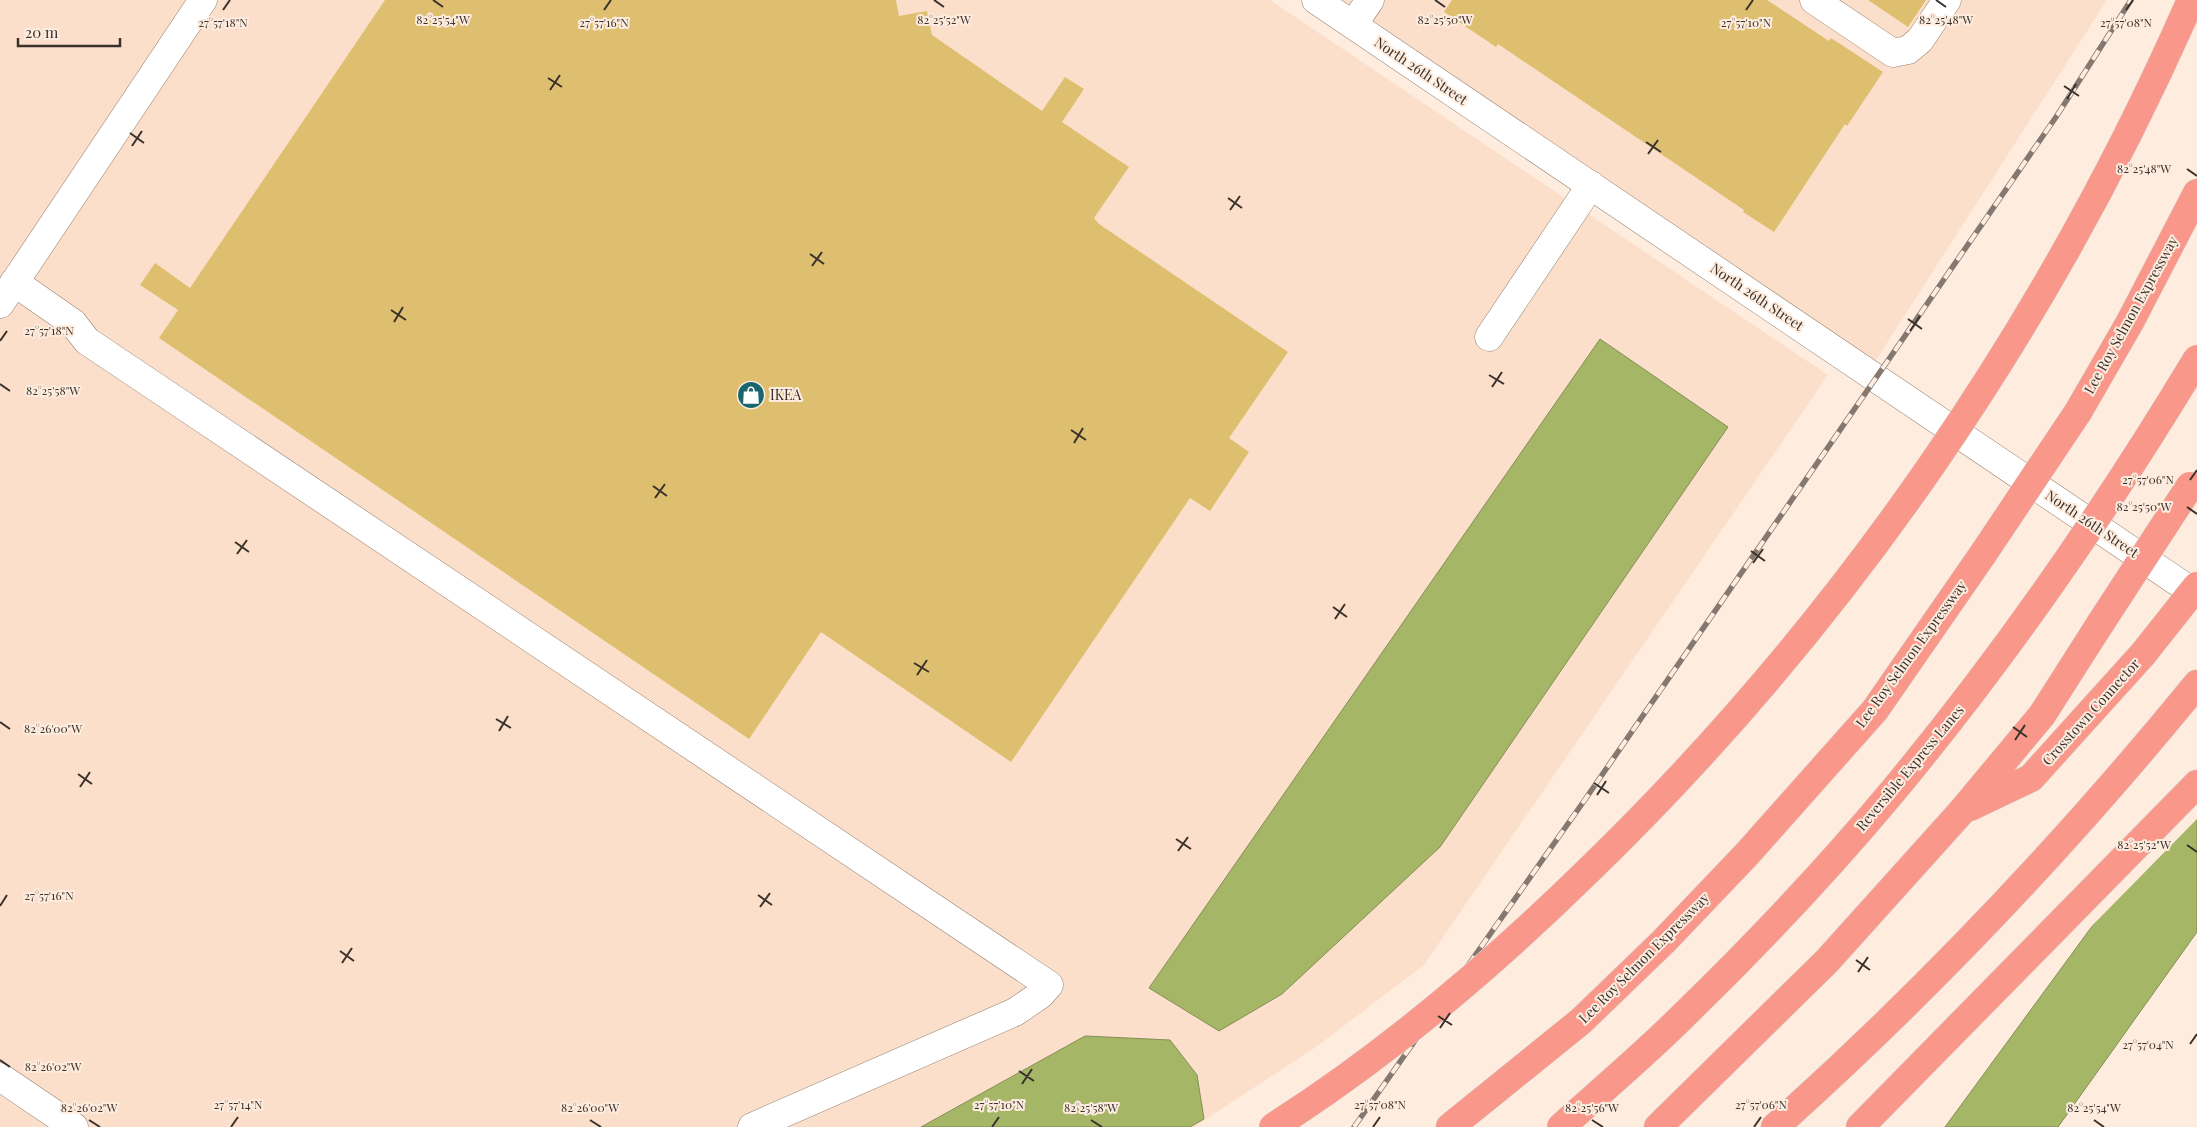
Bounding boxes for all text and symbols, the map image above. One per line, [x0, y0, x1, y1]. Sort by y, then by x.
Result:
text: 82°25'54"W [416, 11, 470, 27]
text: 82°25'52"W [917, 11, 971, 27]
text: 82°25'50"W [1418, 11, 1473, 27]
text: 82°25'48"W [1919, 11, 1973, 27]
text: 27°57'18"N [198, 14, 248, 30]
text: 27°57'16"N [579, 14, 629, 30]
text: 27°57'10"N [1721, 14, 1772, 30]
text: 27°57'08"N [2100, 14, 2153, 30]
scale bar [18, 15, 120, 47]
text: 20 m [25, 22, 59, 42]
street label: North 26th Street [1371, 32, 1472, 109]
text: 82°25'48"W [2117, 160, 2171, 176]
street label: Lee Roy Selmon Expressway [2079, 233, 2182, 397]
street label: North 26th Street [1707, 258, 1808, 335]
text: 27°57'18"N [24, 322, 74, 338]
shop icon: IKEA [736, 380, 766, 410]
text: 82°25'58"W [26, 382, 80, 398]
place label: IKEA [770, 385, 801, 404]
text: 27°57'06"N [2122, 471, 2174, 487]
street label: North 26th Street [2042, 485, 2143, 562]
text: 82°25'50"W [2117, 498, 2172, 514]
street label: Lee Roy Selmon Expressway [1851, 576, 1970, 731]
street label: Crosstown Connector [2037, 654, 2144, 769]
street label: Reversible Express Lanes [1851, 701, 1968, 835]
text: 82°26'00"W [24, 720, 82, 736]
text: 82°25'52"W [2117, 836, 2171, 852]
text: 27°57'16"N [24, 887, 74, 903]
street label: Lee Roy Selmon Expressway [1574, 888, 1713, 1027]
text: 27°57'04"N [2122, 1036, 2174, 1052]
text: 82°26'02"W [25, 1058, 81, 1074]
text: 27°57'14"N [214, 1096, 263, 1112]
text: 27°57'10"N [974, 1096, 1025, 1112]
text: 27°57'08"N [1354, 1096, 1407, 1112]
text: 27°57'06"N [1735, 1096, 1787, 1112]
text: 82°26'02"W [61, 1099, 117, 1115]
text: 82°26'00"W [561, 1099, 619, 1115]
text: 82°25'58"W [1064, 1099, 1118, 1115]
text: 82°25'56"W [1565, 1099, 1619, 1115]
text: 82°25'54"W [2067, 1099, 2121, 1115]

